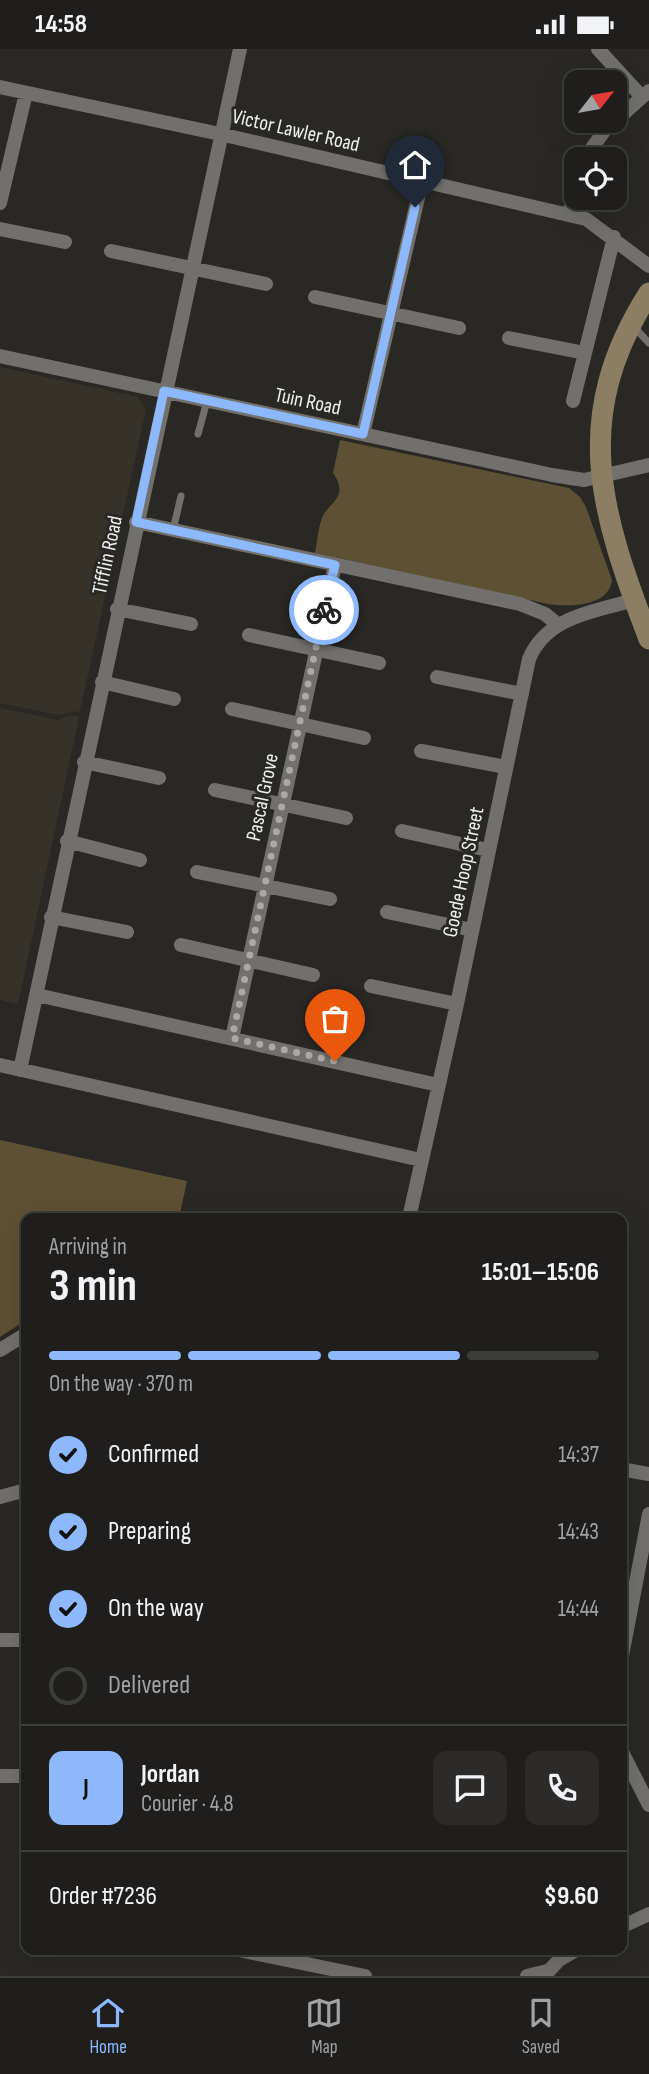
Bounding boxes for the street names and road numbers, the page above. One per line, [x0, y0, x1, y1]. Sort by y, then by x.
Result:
street label: Victor Lawler Road [230, 104, 362, 157]
street label: Tuin Road [273, 382, 343, 421]
street label: Tifflin Road [87, 513, 128, 597]
street label: Pascal Grove [241, 751, 284, 843]
street label: Goede Hoop Street [437, 805, 490, 940]

